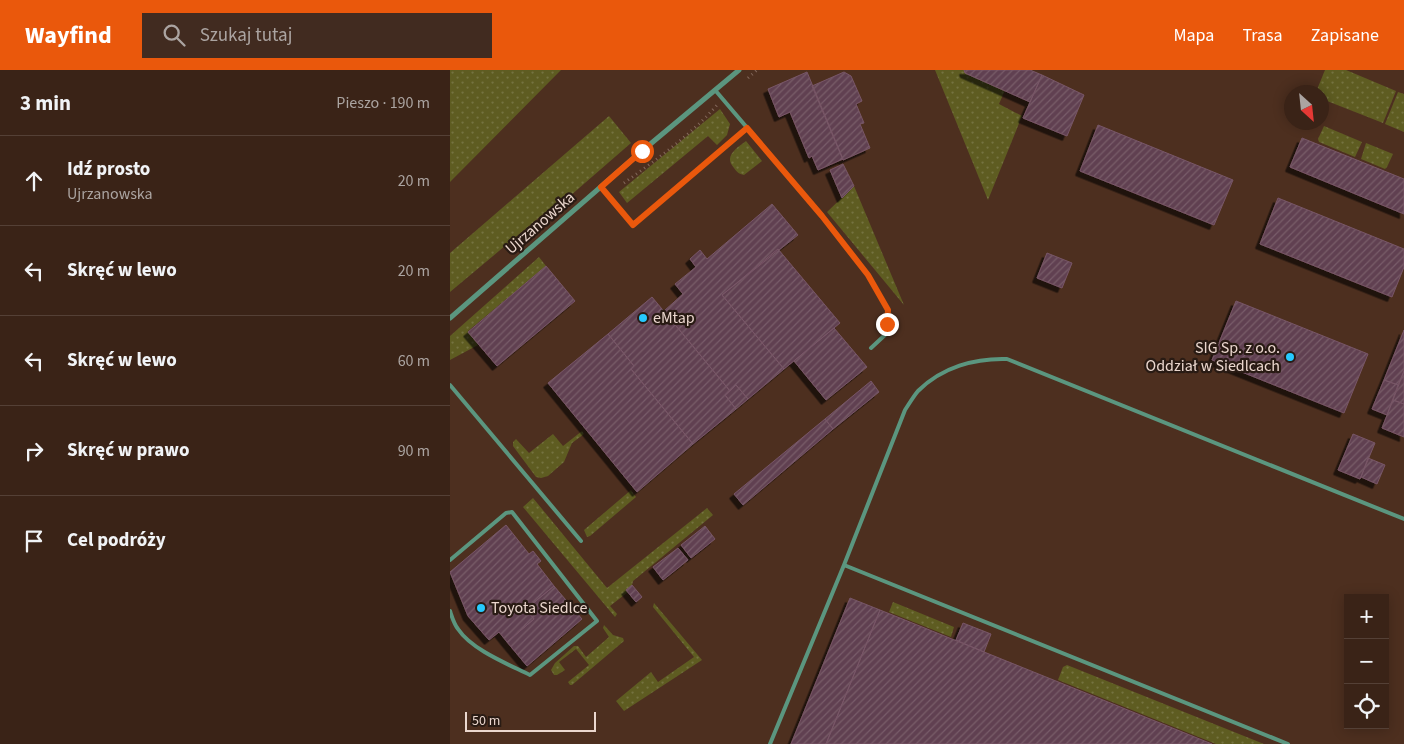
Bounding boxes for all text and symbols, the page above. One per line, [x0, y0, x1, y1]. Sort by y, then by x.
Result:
search box [142, 13, 492, 58]
text: Wayfind [25, 18, 112, 53]
icon: search [160, 21, 188, 49]
text: Szukaj tutaj [200, 22, 292, 49]
text: Mapa [1173, 23, 1214, 48]
text: Trasa [1242, 23, 1283, 48]
text: Zapisane [1311, 23, 1379, 48]
north arrow [1284, 85, 1329, 130]
text: 3 min [20, 88, 71, 118]
text: Pieszo · 190 m [336, 92, 430, 114]
route start [631, 140, 654, 163]
text: Idź prosto [67, 156, 150, 183]
icon: ahead [20, 167, 48, 195]
text: 20 m [398, 170, 430, 192]
text: Ujrzanowska [67, 183, 153, 205]
street label: Ujrzanowska [500, 187, 580, 259]
icon: left [20, 257, 48, 285]
text: Skręć w lewo [67, 257, 177, 284]
text: 20 m [398, 260, 430, 282]
place label: eMtap [653, 307, 695, 329]
marker: eMtap [637, 312, 649, 324]
route end [876, 313, 899, 336]
place label: SIG Sp. z o.o. Oddział w Siedlcach [1146, 337, 1280, 377]
icon: left [20, 347, 48, 375]
text: Skręć w lewo [67, 347, 177, 374]
text: 60 m [398, 350, 430, 372]
marker: SIG Sp. z o.o. Oddział w Siedlcach [1284, 351, 1296, 363]
icon: right [20, 437, 48, 465]
text: Skręć w prawo [67, 437, 189, 464]
text: 90 m [398, 440, 430, 462]
icon: arrive [20, 527, 48, 555]
text: Cel podróży [67, 527, 166, 554]
map controls [1344, 594, 1389, 729]
button: + [1344, 594, 1389, 639]
place label: Toyota Siedlce [491, 597, 588, 619]
marker: Toyota Siedlce [475, 602, 487, 614]
button: − [1344, 639, 1389, 684]
button: locate [1344, 684, 1389, 729]
scale bar [465, 709, 596, 732]
text: 50 m [472, 711, 500, 731]

